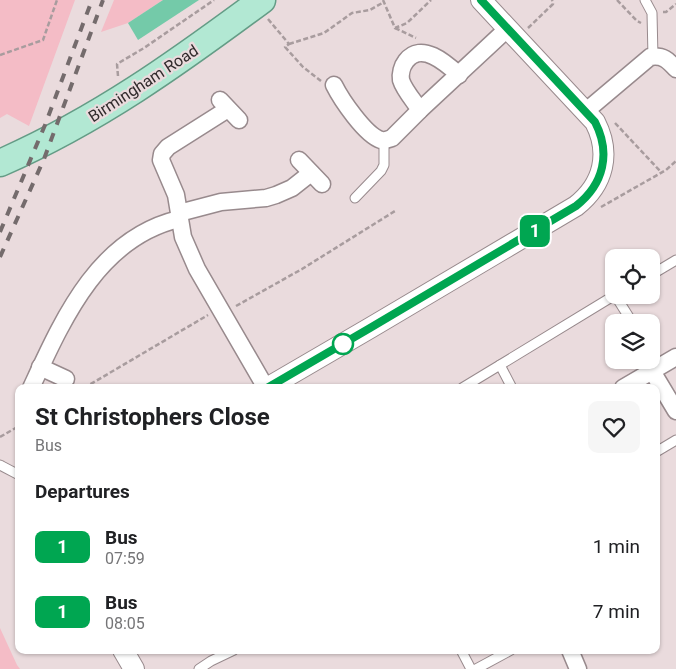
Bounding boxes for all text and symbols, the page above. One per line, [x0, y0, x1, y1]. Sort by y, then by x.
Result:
street label: Birmingham Road [85, 41, 202, 126]
line badge: 1 [519, 215, 551, 247]
text: 1 [530, 220, 540, 241]
map controls [605, 249, 660, 369]
button: locate [605, 249, 660, 304]
button: layers [605, 314, 660, 369]
unlabelled marker [332, 333, 354, 355]
button: heart [588, 401, 640, 453]
text: St Christophers Close [35, 403, 270, 431]
text: Bus [35, 436, 62, 455]
text: Departures [35, 480, 130, 503]
text: Bus [105, 526, 138, 549]
text: 1 min [593, 535, 640, 558]
text: 1 [57, 536, 68, 557]
text: 07:59 [105, 549, 145, 568]
text: Bus [105, 591, 138, 614]
text: 7 min [593, 600, 640, 623]
text: 1 [57, 601, 68, 622]
text: 08:05 [105, 614, 145, 633]

